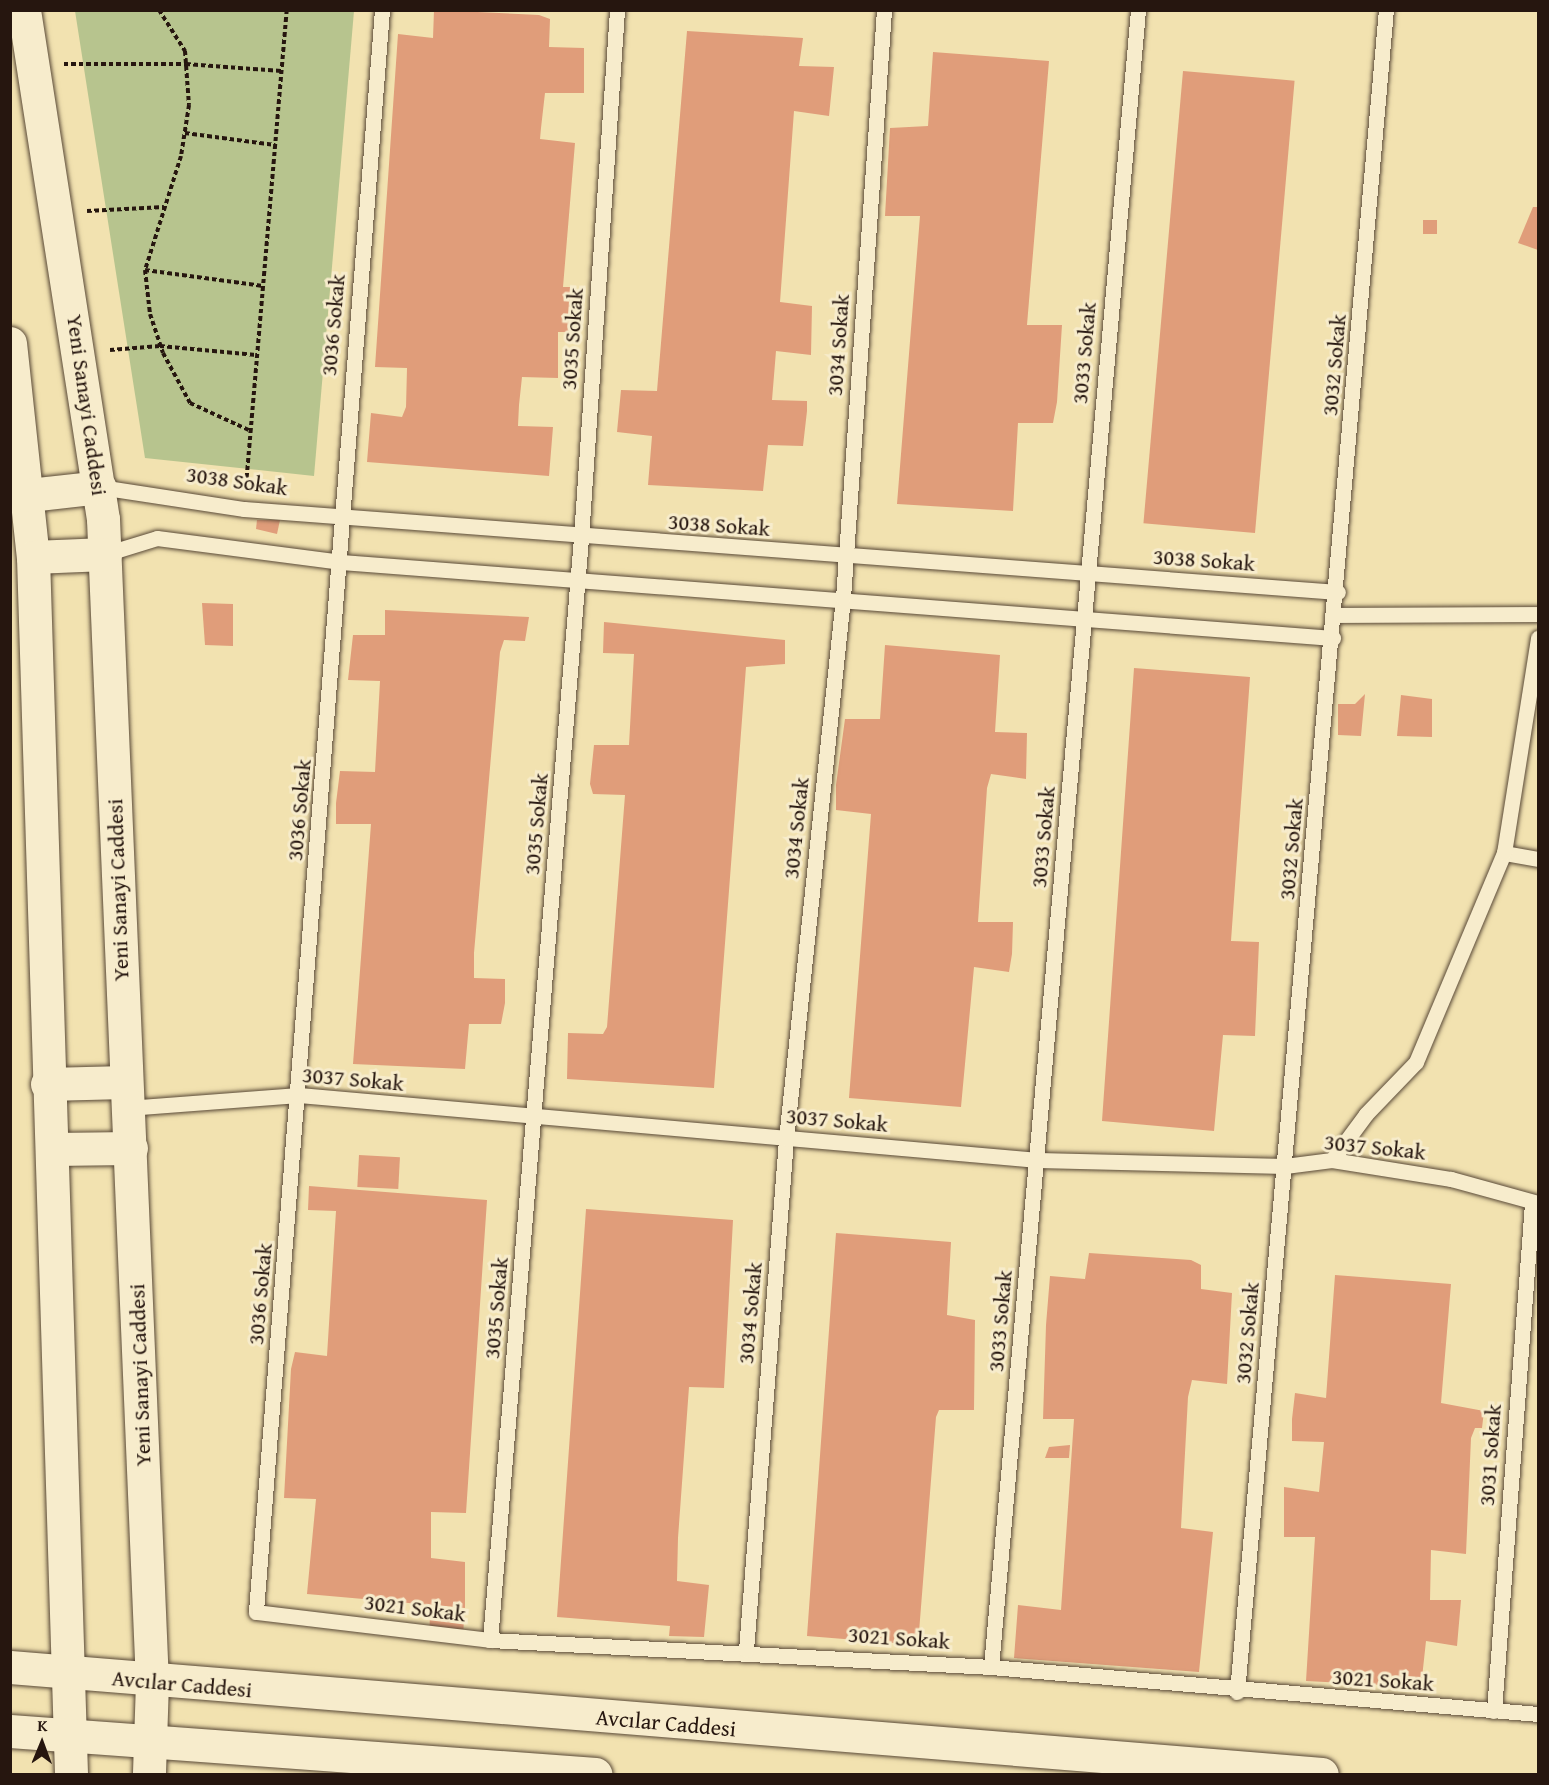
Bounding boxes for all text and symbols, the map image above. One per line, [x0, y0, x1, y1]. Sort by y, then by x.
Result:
street label: 3036 Sokak [315, 273, 351, 377]
street label: 3035 Sokak [555, 287, 589, 391]
street label: 3034 Sokak [821, 293, 855, 397]
street label: 3033 Sokak [1066, 301, 1102, 405]
street label: Yeni Sanayi Caddesi [61, 313, 113, 497]
street label: 3032 Sokak [1316, 313, 1352, 417]
street label: 3038 Sokak [185, 461, 289, 501]
street label: 3038 Sokak [667, 508, 771, 542]
street label: 3038 Sokak [1152, 543, 1256, 577]
street label: 3036 Sokak [281, 758, 317, 862]
street label: 3035 Sokak [518, 772, 554, 876]
street label: 3034 Sokak [778, 776, 814, 880]
street label: 3033 Sokak [1025, 785, 1061, 889]
street label: 3032 Sokak [1273, 797, 1309, 901]
street label: Yeni Sanayi Caddesi [102, 798, 134, 982]
street label: 3037 Sokak [301, 1061, 405, 1097]
street label: 3037 Sokak [785, 1102, 889, 1138]
street label: 3037 Sokak [1323, 1129, 1427, 1165]
street label: 3036 Sokak [242, 1242, 278, 1346]
street label: 3035 Sokak [478, 1256, 514, 1360]
street label: 3034 Sokak [732, 1261, 768, 1365]
street label: 3033 Sokak [982, 1269, 1018, 1373]
street label: 3032 Sokak [1229, 1281, 1265, 1385]
street label: Yeni Sanayi Caddesi [124, 1283, 156, 1467]
street label: 3031 Sokak [1473, 1403, 1507, 1507]
street label: 3021 Sokak [363, 1589, 467, 1627]
street label: 3021 Sokak [847, 1621, 951, 1655]
street label: 3021 Sokak [1331, 1663, 1435, 1697]
street label: Avcılar Caddesi [111, 1665, 253, 1703]
street label: Avcılar Caddesi [595, 1704, 737, 1742]
north arrow [12, 1713, 72, 1773]
text: K [37, 1713, 48, 1737]

